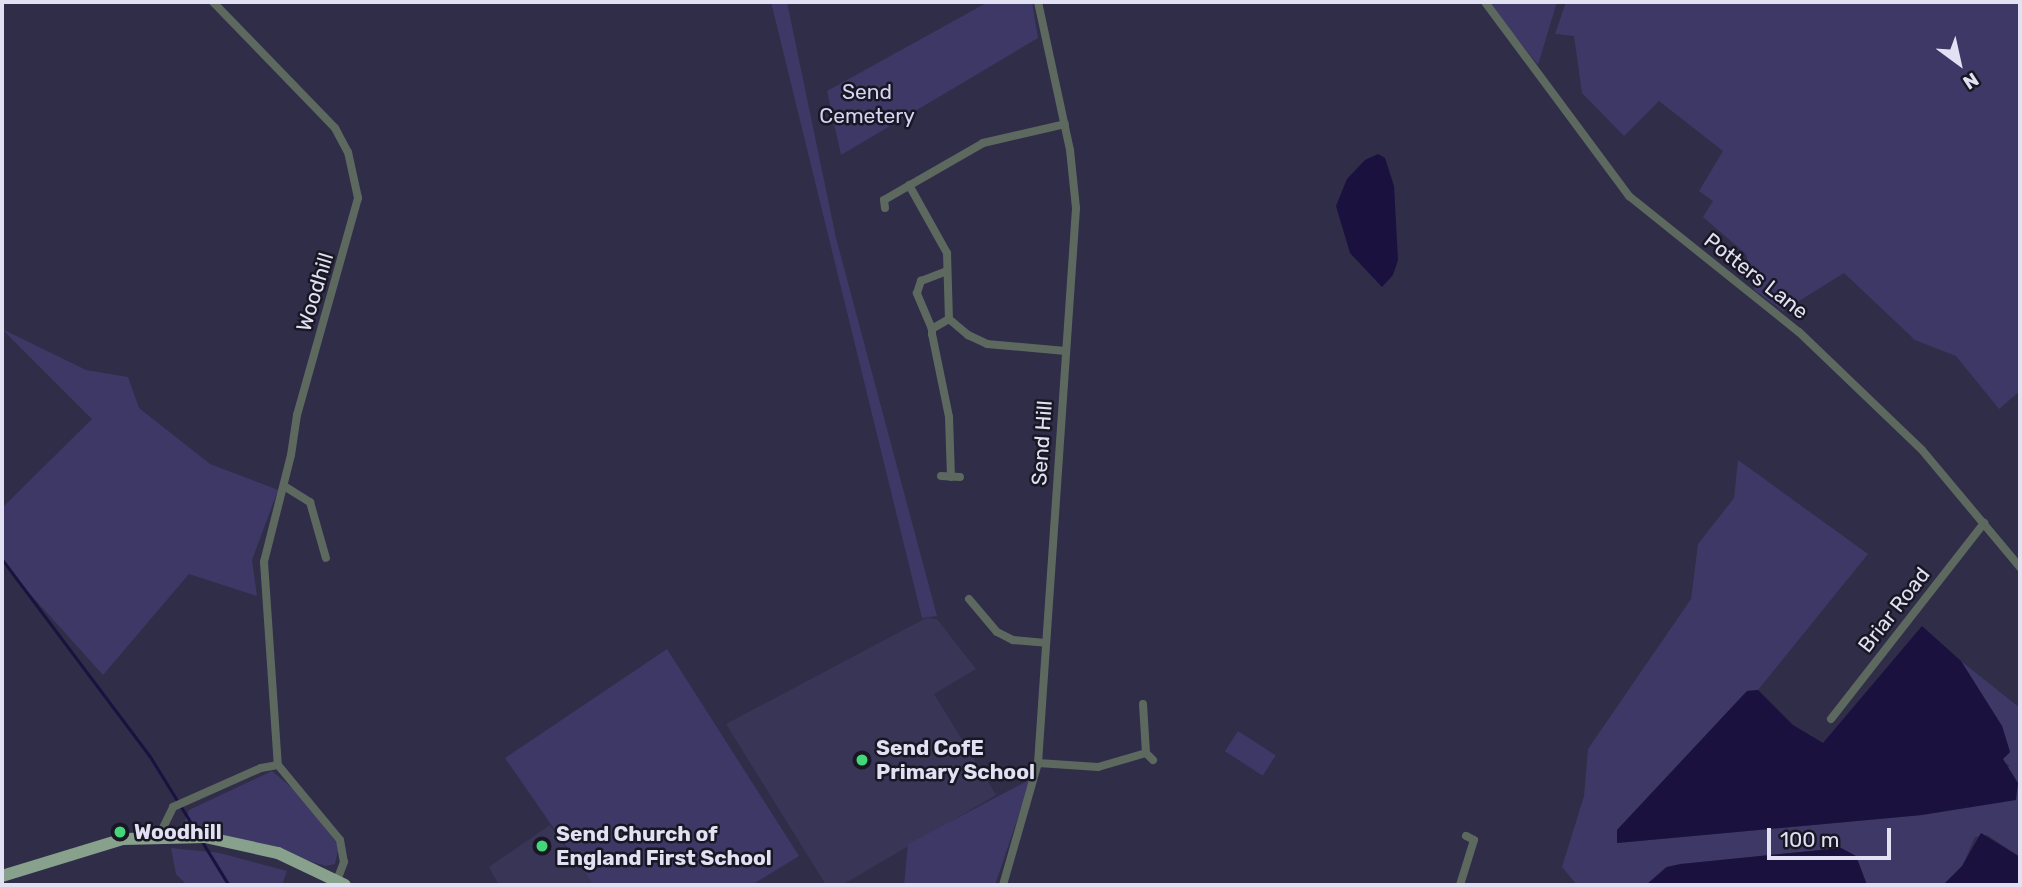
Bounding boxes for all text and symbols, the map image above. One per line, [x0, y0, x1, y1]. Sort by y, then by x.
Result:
north arrow [1924, 28, 1994, 98]
text: N [1959, 68, 1983, 94]
park label: Send Cemetery [819, 79, 915, 129]
street label: Potters Lane [1699, 228, 1813, 324]
street label: Woodhill [291, 250, 339, 334]
street label: Send Hill [1026, 399, 1058, 487]
street label: Briar Road [1853, 562, 1935, 658]
place label: Send CofE Primary School [876, 735, 1036, 785]
marker: Send CofE Primary School [854, 752, 870, 768]
scale bar [1770, 814, 1894, 858]
place label: Woodhill [134, 819, 222, 845]
place label: Send Church of England First School [556, 821, 772, 871]
marker: Woodhill [112, 824, 128, 840]
text: 100 m [1780, 827, 1839, 852]
marker: Send Church of England First School [534, 838, 550, 854]

